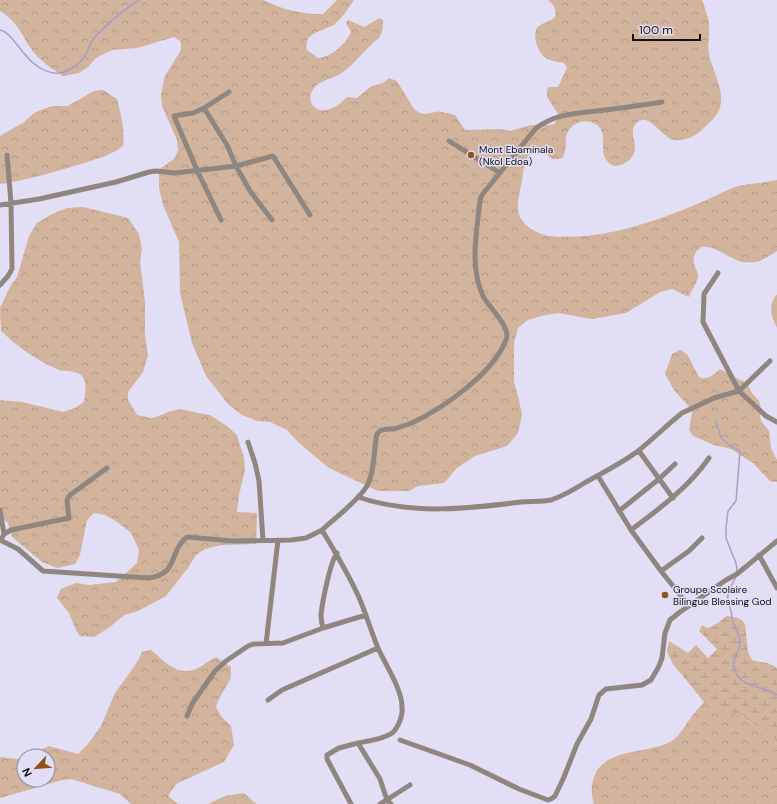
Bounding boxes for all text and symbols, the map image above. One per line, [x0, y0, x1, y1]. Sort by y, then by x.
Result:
scale bar [633, 16, 700, 42]
text: 100 m [639, 22, 673, 38]
place label: Mont Ebaminala (Nkol Edoa) [479, 143, 553, 168]
marker: Mont Ebaminala (Nkol Edoa) [466, 150, 476, 160]
place label: Groupe Scolaire Bilingue Blessing God [673, 583, 772, 608]
marker: Groupe Scolaire Bilingue Blessing God [660, 590, 670, 600]
north arrow [16, 748, 56, 788]
text: N [19, 766, 35, 779]

